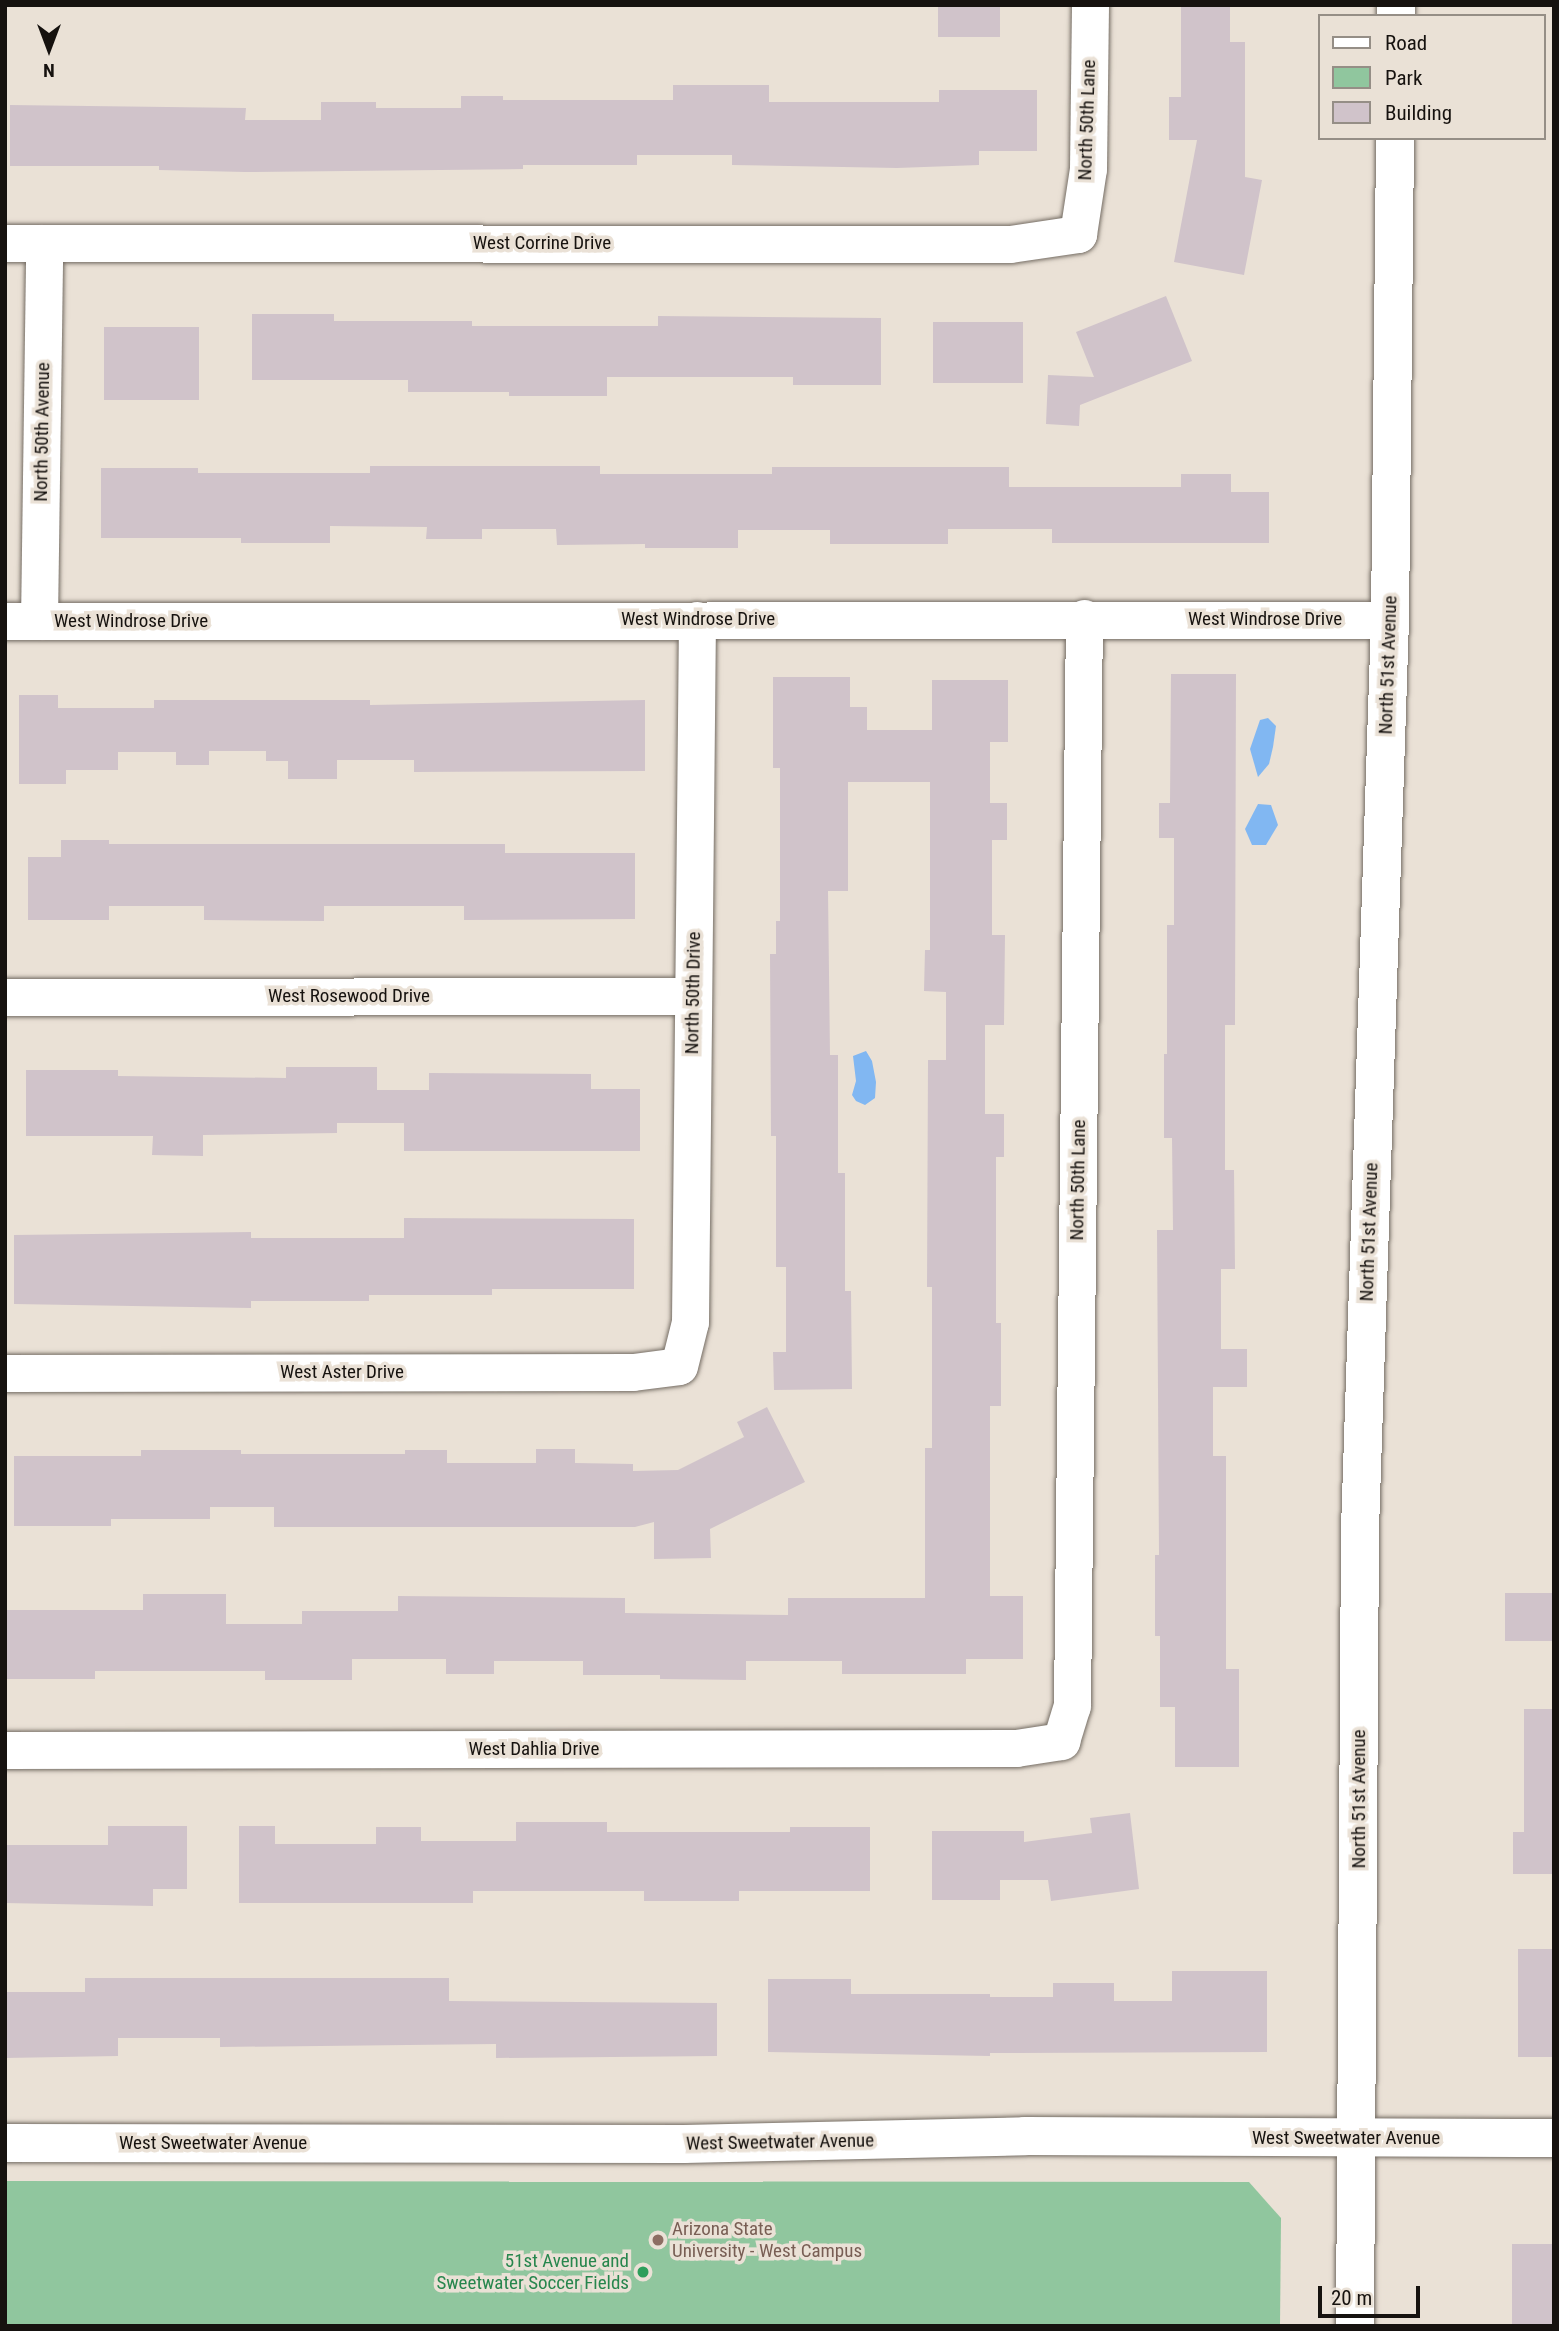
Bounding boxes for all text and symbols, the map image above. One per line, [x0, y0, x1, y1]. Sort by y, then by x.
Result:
north arrow [14, 14, 84, 84]
legend [1318, 14, 1545, 140]
text: Road [1385, 31, 1427, 55]
text: N [43, 59, 55, 82]
street label: North 50th Lane [1073, 59, 1101, 181]
text: Park [1385, 66, 1422, 90]
text: Building [1385, 101, 1452, 125]
street label: West Corrine Drive [473, 232, 611, 254]
street label: North 50th Avenue [29, 362, 55, 502]
street label: North 51st Avenue [1374, 595, 1402, 735]
street label: West Windrose Drive [621, 608, 775, 630]
street label: West Windrose Drive [1188, 608, 1342, 630]
street label: West Windrose Drive [54, 610, 208, 632]
street label: North 50th Drive [681, 932, 705, 1054]
street label: West Rosewood Drive [268, 985, 430, 1007]
street label: North 50th Lane [1066, 1119, 1090, 1241]
street label: North 51st Avenue [1355, 1162, 1383, 1302]
street label: West Aster Drive [280, 1361, 404, 1383]
street label: North 51st Avenue [1348, 1730, 1370, 1868]
street label: West Dahlia Drive [469, 1738, 599, 1760]
street label: West Sweetwater Avenue [1252, 2127, 1440, 2149]
street label: West Sweetwater Avenue [686, 2129, 874, 2155]
street label: West Sweetwater Avenue [119, 2132, 307, 2154]
place label: Arizona State University - West Campus [672, 2218, 862, 2262]
marker: Arizona State University - West Campus [650, 2232, 666, 2248]
place label: 51st Avenue and Sweetwater Soccer Fields [436, 2250, 629, 2294]
marker: 51st Avenue and Sweetwater Soccer Fields [635, 2264, 651, 2280]
scale bar [1321, 2272, 1422, 2316]
text: 20 m [1331, 2286, 1372, 2310]

